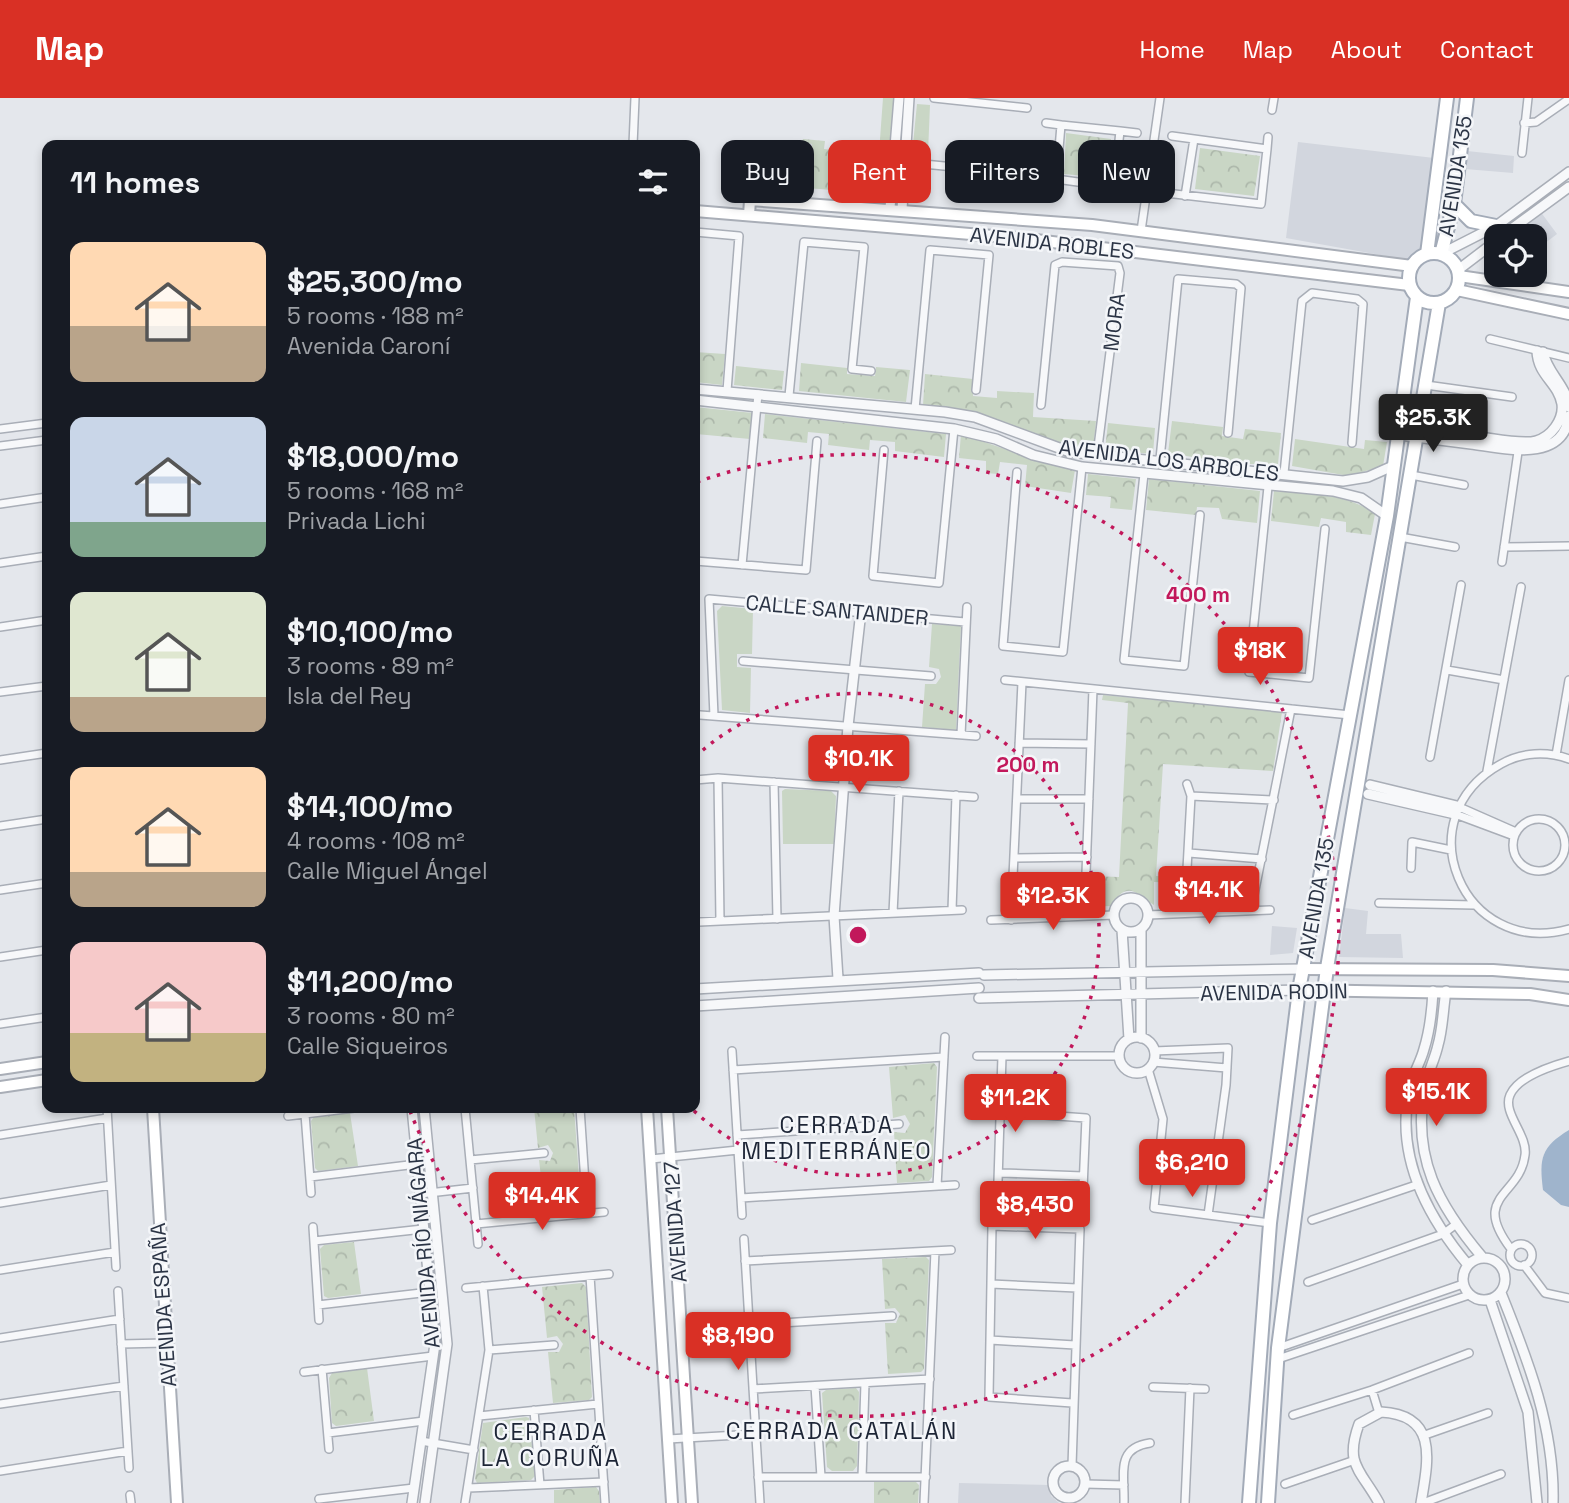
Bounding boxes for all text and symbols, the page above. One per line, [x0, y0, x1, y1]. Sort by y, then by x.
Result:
text: Map [35, 28, 104, 70]
text: Home [1139, 34, 1205, 65]
text: Map [1243, 34, 1293, 65]
text: About [1331, 34, 1402, 65]
text: Contact [1440, 34, 1534, 65]
street label: AVENIDA 135 [1432, 114, 1478, 238]
chip: Buy [721, 140, 814, 203]
chip: Rent [828, 140, 931, 203]
chip: Filters [945, 140, 1064, 203]
chip: New [1078, 140, 1175, 203]
text: 11 homes [70, 163, 200, 202]
icon: filters [634, 163, 672, 201]
street label: AVENIDA ROBLES [969, 221, 1135, 265]
map controls [1484, 224, 1547, 287]
button: locate [1484, 224, 1547, 287]
text: $25,300/mo [287, 262, 463, 301]
icon: home [126, 270, 210, 354]
street label: MORA [1097, 291, 1131, 353]
text: 5 rooms · 188 m² [287, 301, 464, 331]
text: Avenida Caroní [287, 331, 451, 361]
pin: $25.3K [1376, 394, 1490, 454]
text: $25.3K [1395, 402, 1471, 432]
street label: AVENIDA LOS ARBOLES [1057, 433, 1281, 487]
text: $18,000/mo [287, 437, 459, 476]
icon: home [126, 445, 210, 529]
text: 5 rooms · 168 m² [287, 476, 464, 506]
text: Privada Lichi [287, 506, 426, 536]
text: 400 m [1166, 581, 1230, 608]
street label: CALLE SANTANDER [744, 589, 930, 631]
text: $10,100/mo [287, 612, 453, 651]
icon: home [126, 620, 210, 704]
pin: $18K [1219, 628, 1301, 687]
text: $18K [1234, 635, 1286, 665]
text: 3 rooms · 89 m² [287, 651, 454, 681]
text: Isla del Rey [287, 681, 412, 711]
pin: $10.1K [802, 736, 916, 795]
text: $10.1K [824, 743, 894, 773]
text: 200 m [997, 751, 1059, 778]
text: $14,100/mo [287, 787, 453, 826]
icon: home [126, 795, 210, 879]
text: 4 rooms · 108 m² [287, 826, 465, 856]
street label: AVENIDA 135 [1292, 836, 1340, 960]
text: Calle Miguel Ángel [287, 856, 488, 886]
pin: $14.1K [1152, 866, 1266, 926]
pin: $12.3K [996, 872, 1110, 932]
text: $14.1K [1174, 874, 1244, 904]
text: $12.3K [1016, 880, 1090, 910]
centre of rings [846, 923, 870, 947]
text: $11,200/mo [287, 962, 453, 1001]
icon: home [126, 970, 210, 1054]
street label: AVENIDA RODIN [1200, 977, 1348, 1007]
text: 3 rooms · 80 m² [287, 1001, 455, 1031]
text: Calle Siqueiros [287, 1031, 448, 1061]
pin: $15.1K [1379, 1068, 1493, 1128]
pin: $11.2K [958, 1074, 1072, 1134]
text: $15.1K [1402, 1076, 1470, 1106]
text: $11.2K [980, 1082, 1050, 1112]
district label: CERRADA MEDITERRÁNEO [741, 1110, 933, 1166]
street label: AVENIDA RÍO NIÁGARA [400, 1136, 446, 1350]
pin: $6,210 [1135, 1140, 1249, 1199]
text: $6,210 [1155, 1147, 1229, 1177]
street label: AVENIDA 127 [657, 1160, 693, 1283]
pin: $14.4K [485, 1172, 599, 1232]
text: $14.4K [505, 1180, 579, 1210]
pin: $8,430 [978, 1182, 1092, 1241]
text: $8,430 [996, 1189, 1074, 1219]
street label: AVENIDA ESPAÑA [144, 1222, 182, 1388]
pin: $8,190 [681, 1312, 795, 1372]
text: $8,190 [702, 1320, 774, 1350]
district label: CERRADA CATALÁN [726, 1416, 958, 1446]
district label: CERRADA LA CORUÑA [481, 1417, 621, 1473]

